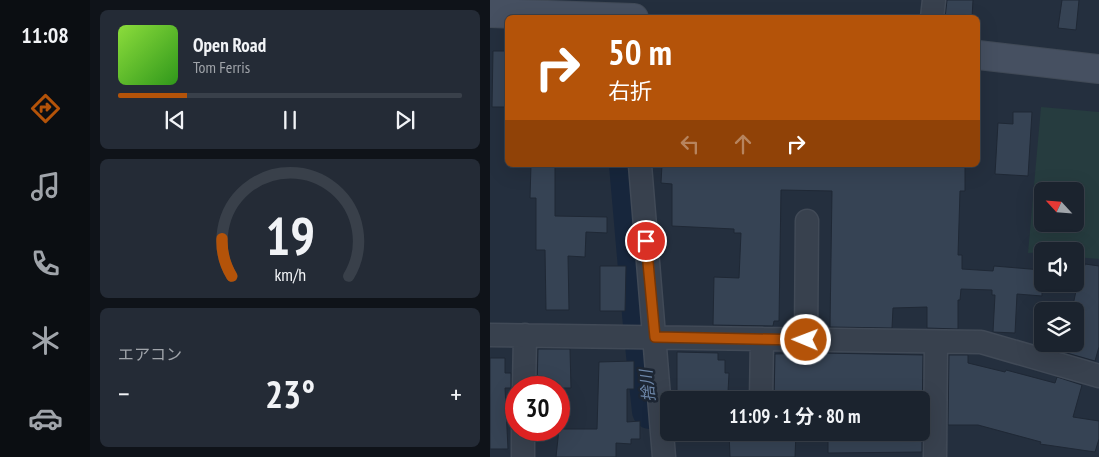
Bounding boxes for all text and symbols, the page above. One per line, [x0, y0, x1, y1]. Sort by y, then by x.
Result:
text: 11:08 [21, 21, 69, 49]
text: 50 m [608, 29, 672, 75]
text: Open Road [193, 33, 266, 57]
icon: right [525, 35, 590, 100]
text: Tom Ferris [193, 57, 250, 77]
text: 右折 [608, 77, 652, 105]
icon: directions [28, 91, 63, 126]
icon: previous [161, 106, 189, 134]
icon: pause [276, 106, 304, 134]
icon: next [391, 106, 419, 134]
icon: left [676, 130, 704, 158]
icon: ahead [729, 130, 757, 158]
icon: right [782, 130, 810, 158]
icon: music [28, 169, 63, 204]
north arrow [1034, 182, 1084, 232]
map controls [1034, 182, 1084, 352]
text: 19 [265, 202, 315, 269]
pin [625, 220, 667, 262]
icon: arrive [632, 227, 660, 255]
button: sound [1034, 242, 1084, 292]
icon: phone [28, 246, 63, 281]
text: km/h [274, 263, 306, 286]
button: layers [1034, 302, 1084, 352]
position arrow [779, 313, 831, 365]
icon: climate [28, 323, 63, 358]
text: エアコン [118, 344, 182, 364]
water label: 捨川 [635, 367, 659, 403]
text: 23° [265, 369, 315, 418]
text: − [118, 375, 130, 412]
text: + [450, 375, 462, 412]
speed limit sign: 30 [505, 376, 570, 441]
icon: car [28, 401, 63, 436]
text: 11:09 · 1 分 · 80 m [729, 404, 861, 428]

